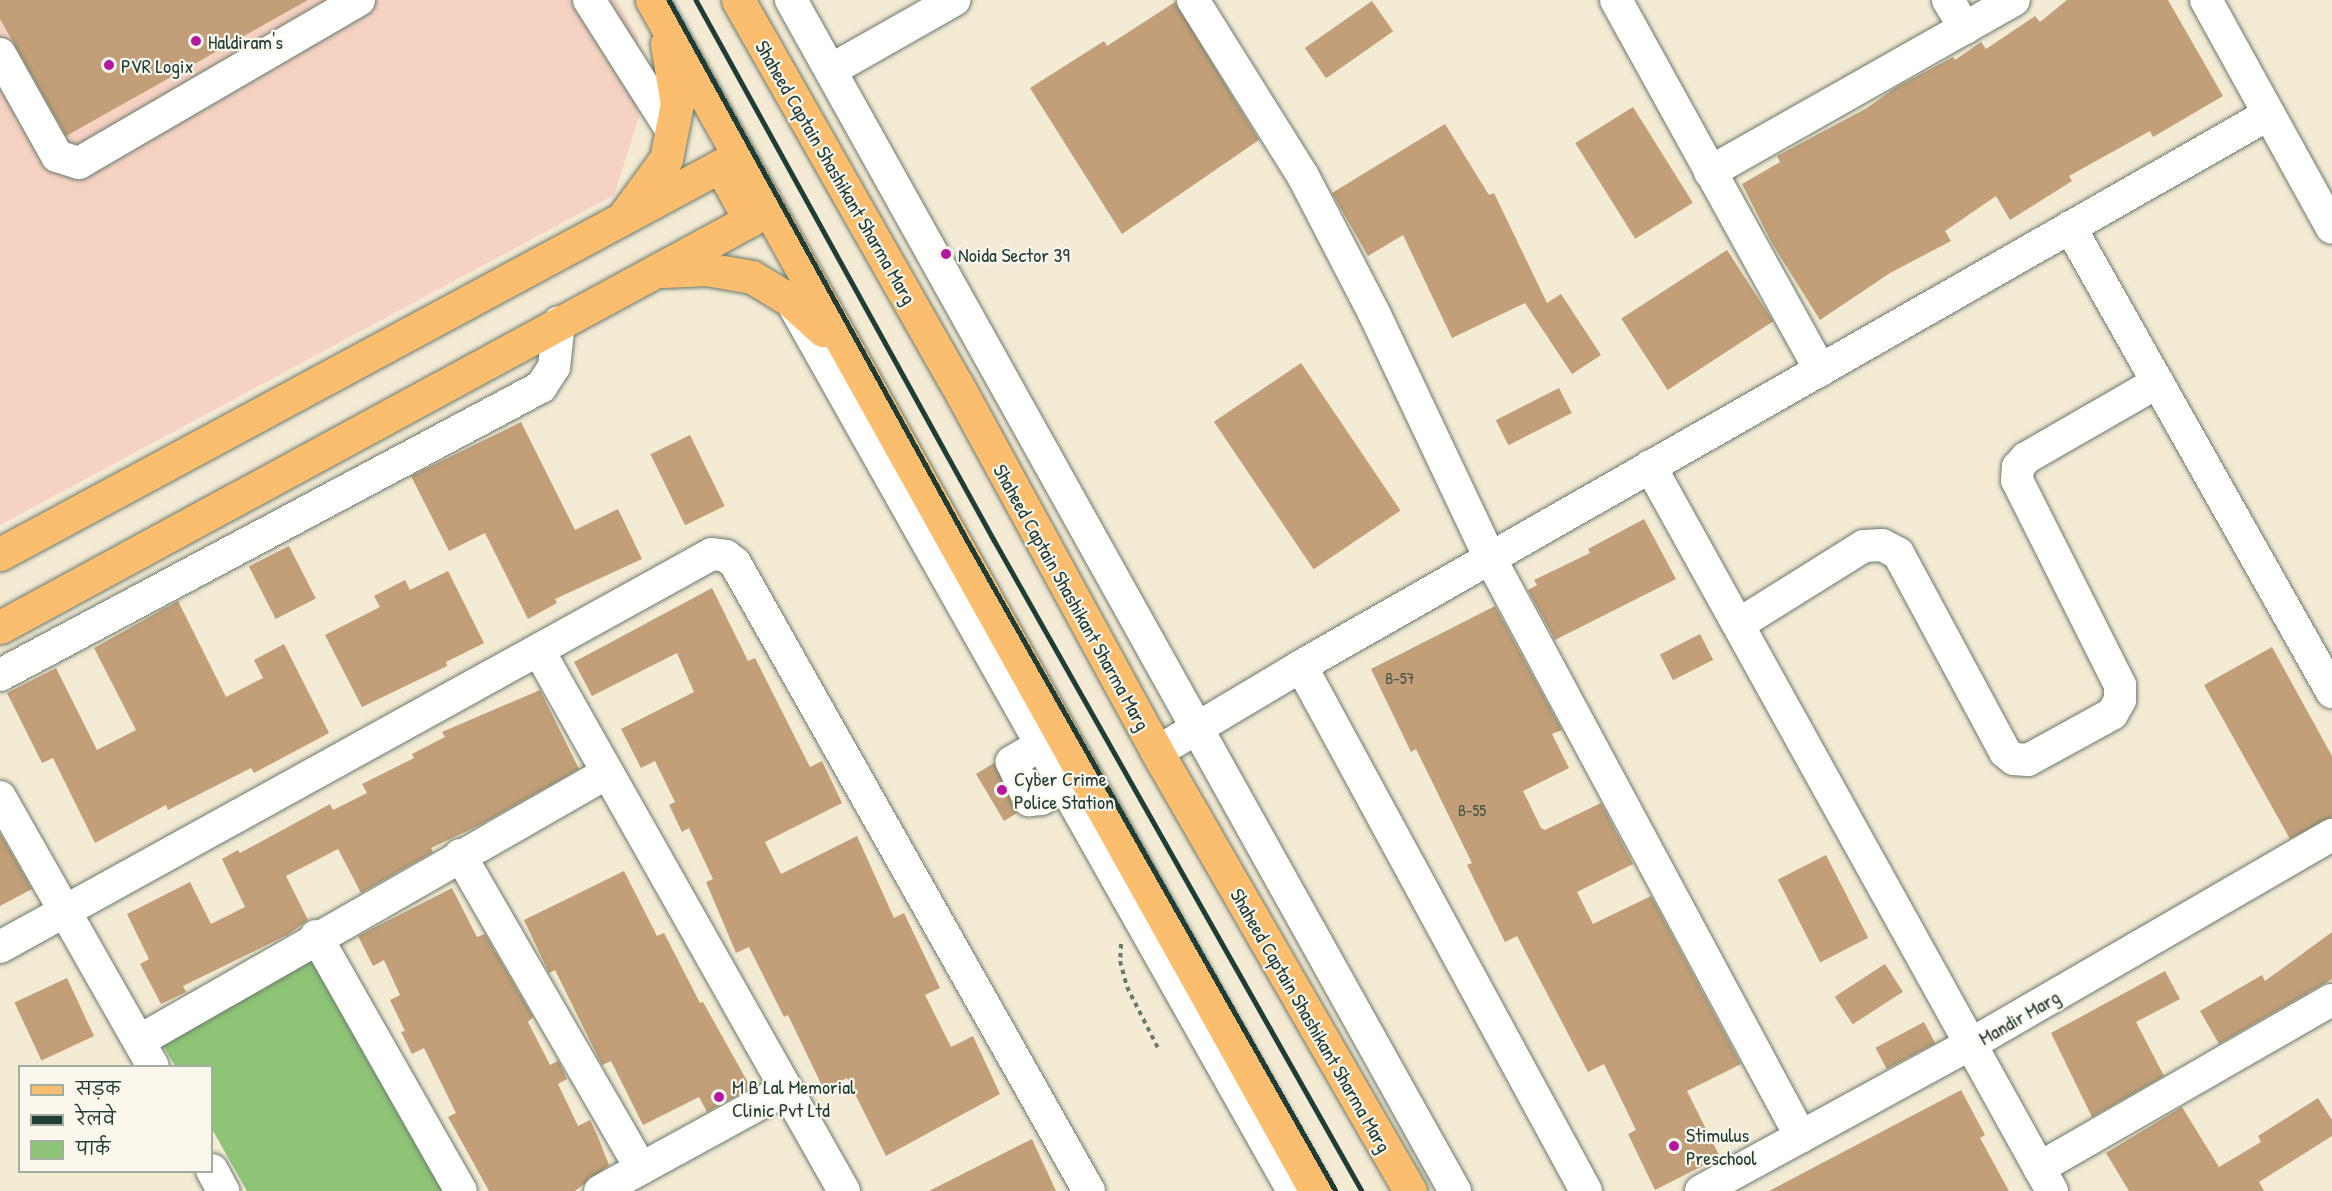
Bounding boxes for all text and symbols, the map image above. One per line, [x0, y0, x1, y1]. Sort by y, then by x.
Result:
place label: Haldiram's [208, 29, 283, 53]
marker: Haldiram's [189, 34, 203, 48]
street label: Shaheed Captain Shashikant Sharma Marg [750, 36, 922, 308]
place label: PVR Logix [121, 53, 193, 77]
marker: PVR Logix [102, 58, 116, 72]
place label: Noida Sector 39 [958, 242, 1070, 266]
marker: Noida Sector 39 [939, 247, 953, 261]
street label: Shaheed Captain Shashikant Sharma Marg [989, 460, 1155, 734]
house number: B-57 [1385, 668, 1415, 688]
place label: Cyber Crime Police Station [1014, 766, 1114, 813]
marker: Cyber Crime Police Station [995, 783, 1009, 797]
house number: B-55 [1458, 800, 1486, 820]
street label: Shaheed Captain Shashikant Sharma Marg [1225, 884, 1397, 1156]
street label: Mandir Marg [1974, 984, 2064, 1050]
legend [18, 1065, 213, 1173]
place label: M B Lal Memorial Clinic Pvt Ltd [732, 1074, 855, 1121]
text: सड़क [76, 1076, 120, 1101]
marker: M B Lal Memorial Clinic Pvt Ltd [710, 1088, 728, 1106]
text: रेलवे [76, 1106, 116, 1131]
place label: Stimulus Preschool [1686, 1122, 1757, 1169]
text: पार्क [76, 1136, 110, 1161]
marker: Stimulus Preschool [1667, 1139, 1681, 1153]

